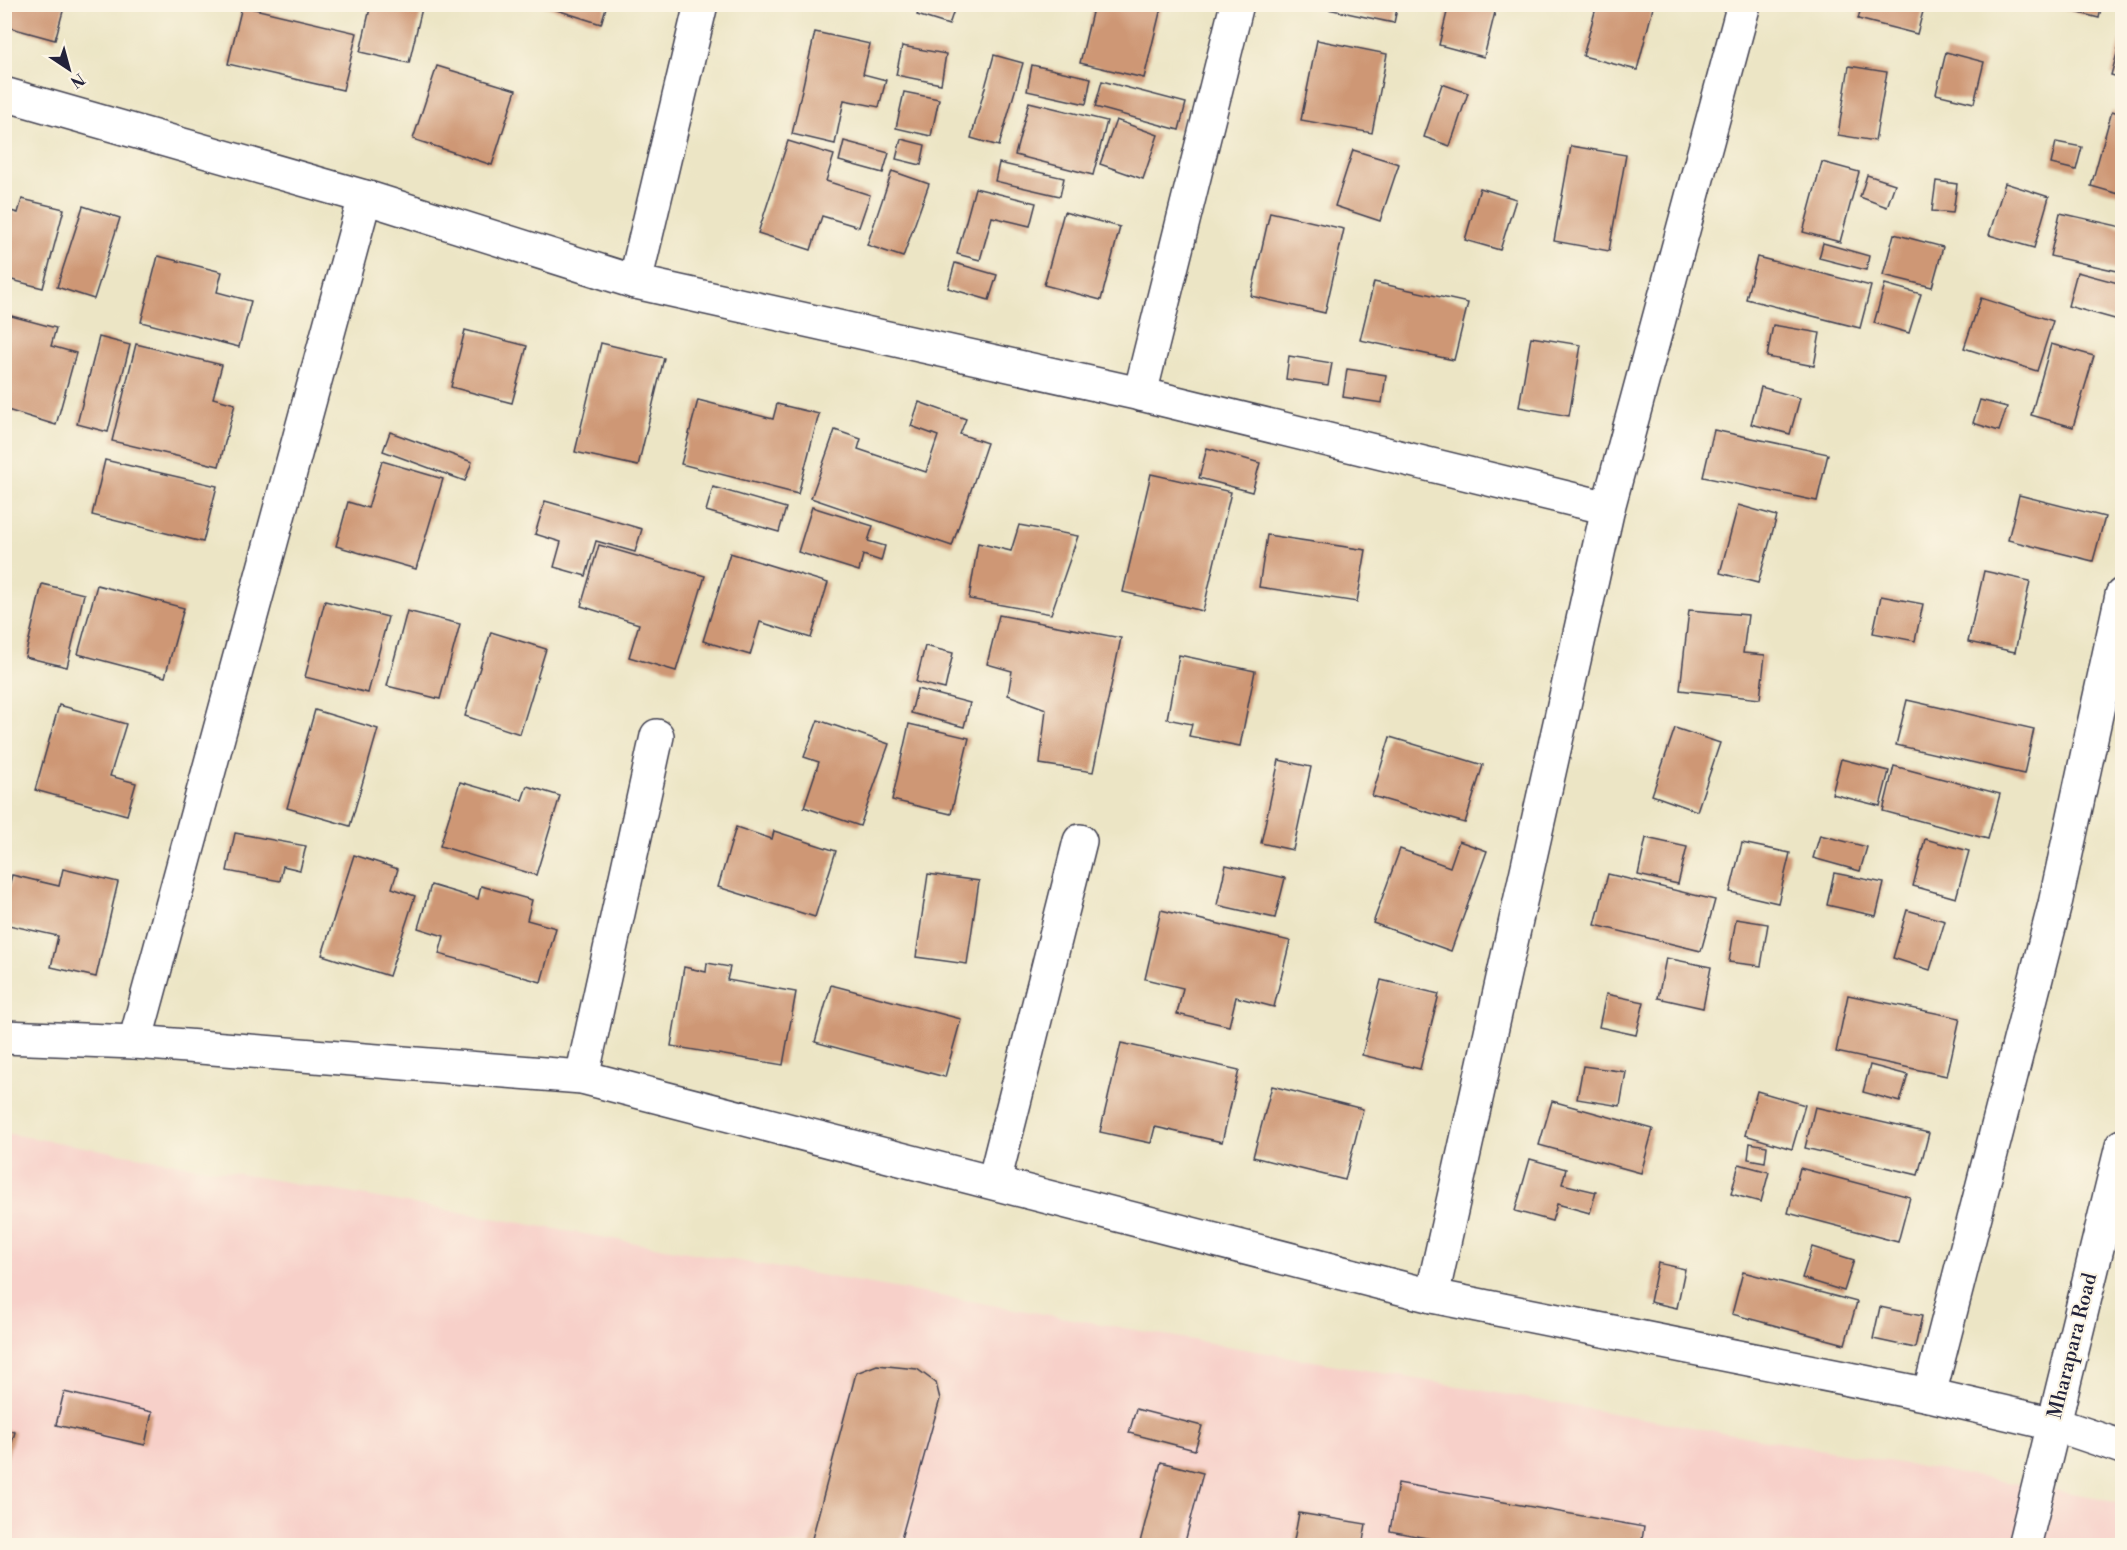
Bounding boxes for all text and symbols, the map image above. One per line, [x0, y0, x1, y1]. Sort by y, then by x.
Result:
north arrow [39, 39, 99, 99]
text: N [66, 69, 88, 92]
street label: Mharapara Road [2043, 1270, 2103, 1421]

